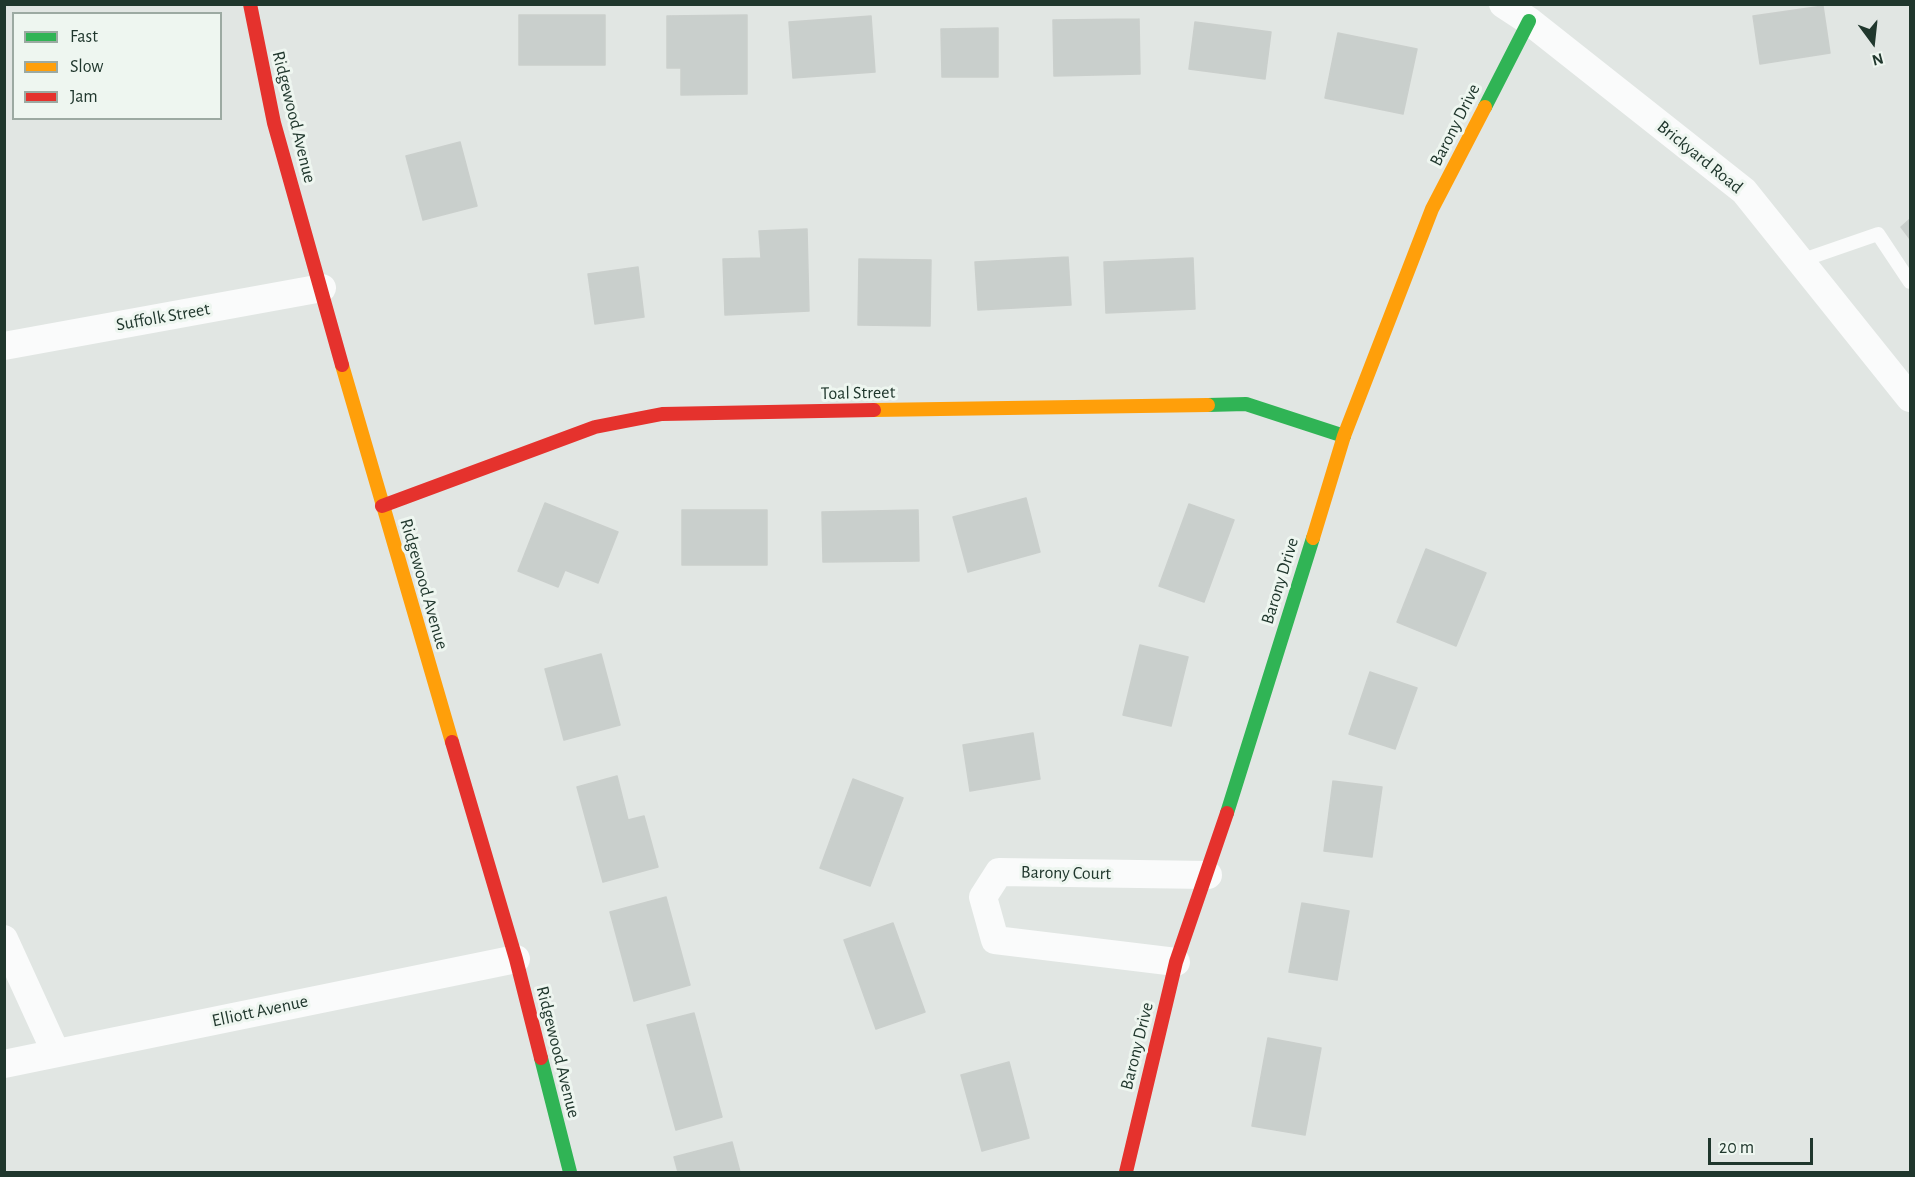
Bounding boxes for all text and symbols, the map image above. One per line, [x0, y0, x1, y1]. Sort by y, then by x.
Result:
legend [12, 12, 222, 120]
north arrow [1843, 12, 1903, 72]
text: Fast [70, 28, 98, 46]
street label: Ridgewood Avenue [267, 49, 321, 185]
text: N [1870, 50, 1885, 69]
text: Slow [70, 58, 103, 76]
street label: Barony Drive [1425, 80, 1485, 170]
text: Jam [70, 88, 98, 106]
street label: Brickyard Road [1653, 116, 1747, 198]
street label: Suffolk Street [114, 298, 212, 336]
street label: Toal Street [821, 382, 895, 404]
street label: Ridgewood Avenue [395, 516, 453, 652]
street label: Barony Drive [1257, 535, 1303, 627]
street label: Barony Court [1021, 861, 1111, 885]
street label: Ridgewood Avenue [531, 984, 585, 1120]
street label: Elliott Avenue [210, 990, 310, 1032]
street label: Barony Drive [1116, 1000, 1158, 1092]
scale bar [1711, 1126, 1816, 1164]
text: 20 m [1719, 1139, 1754, 1157]

